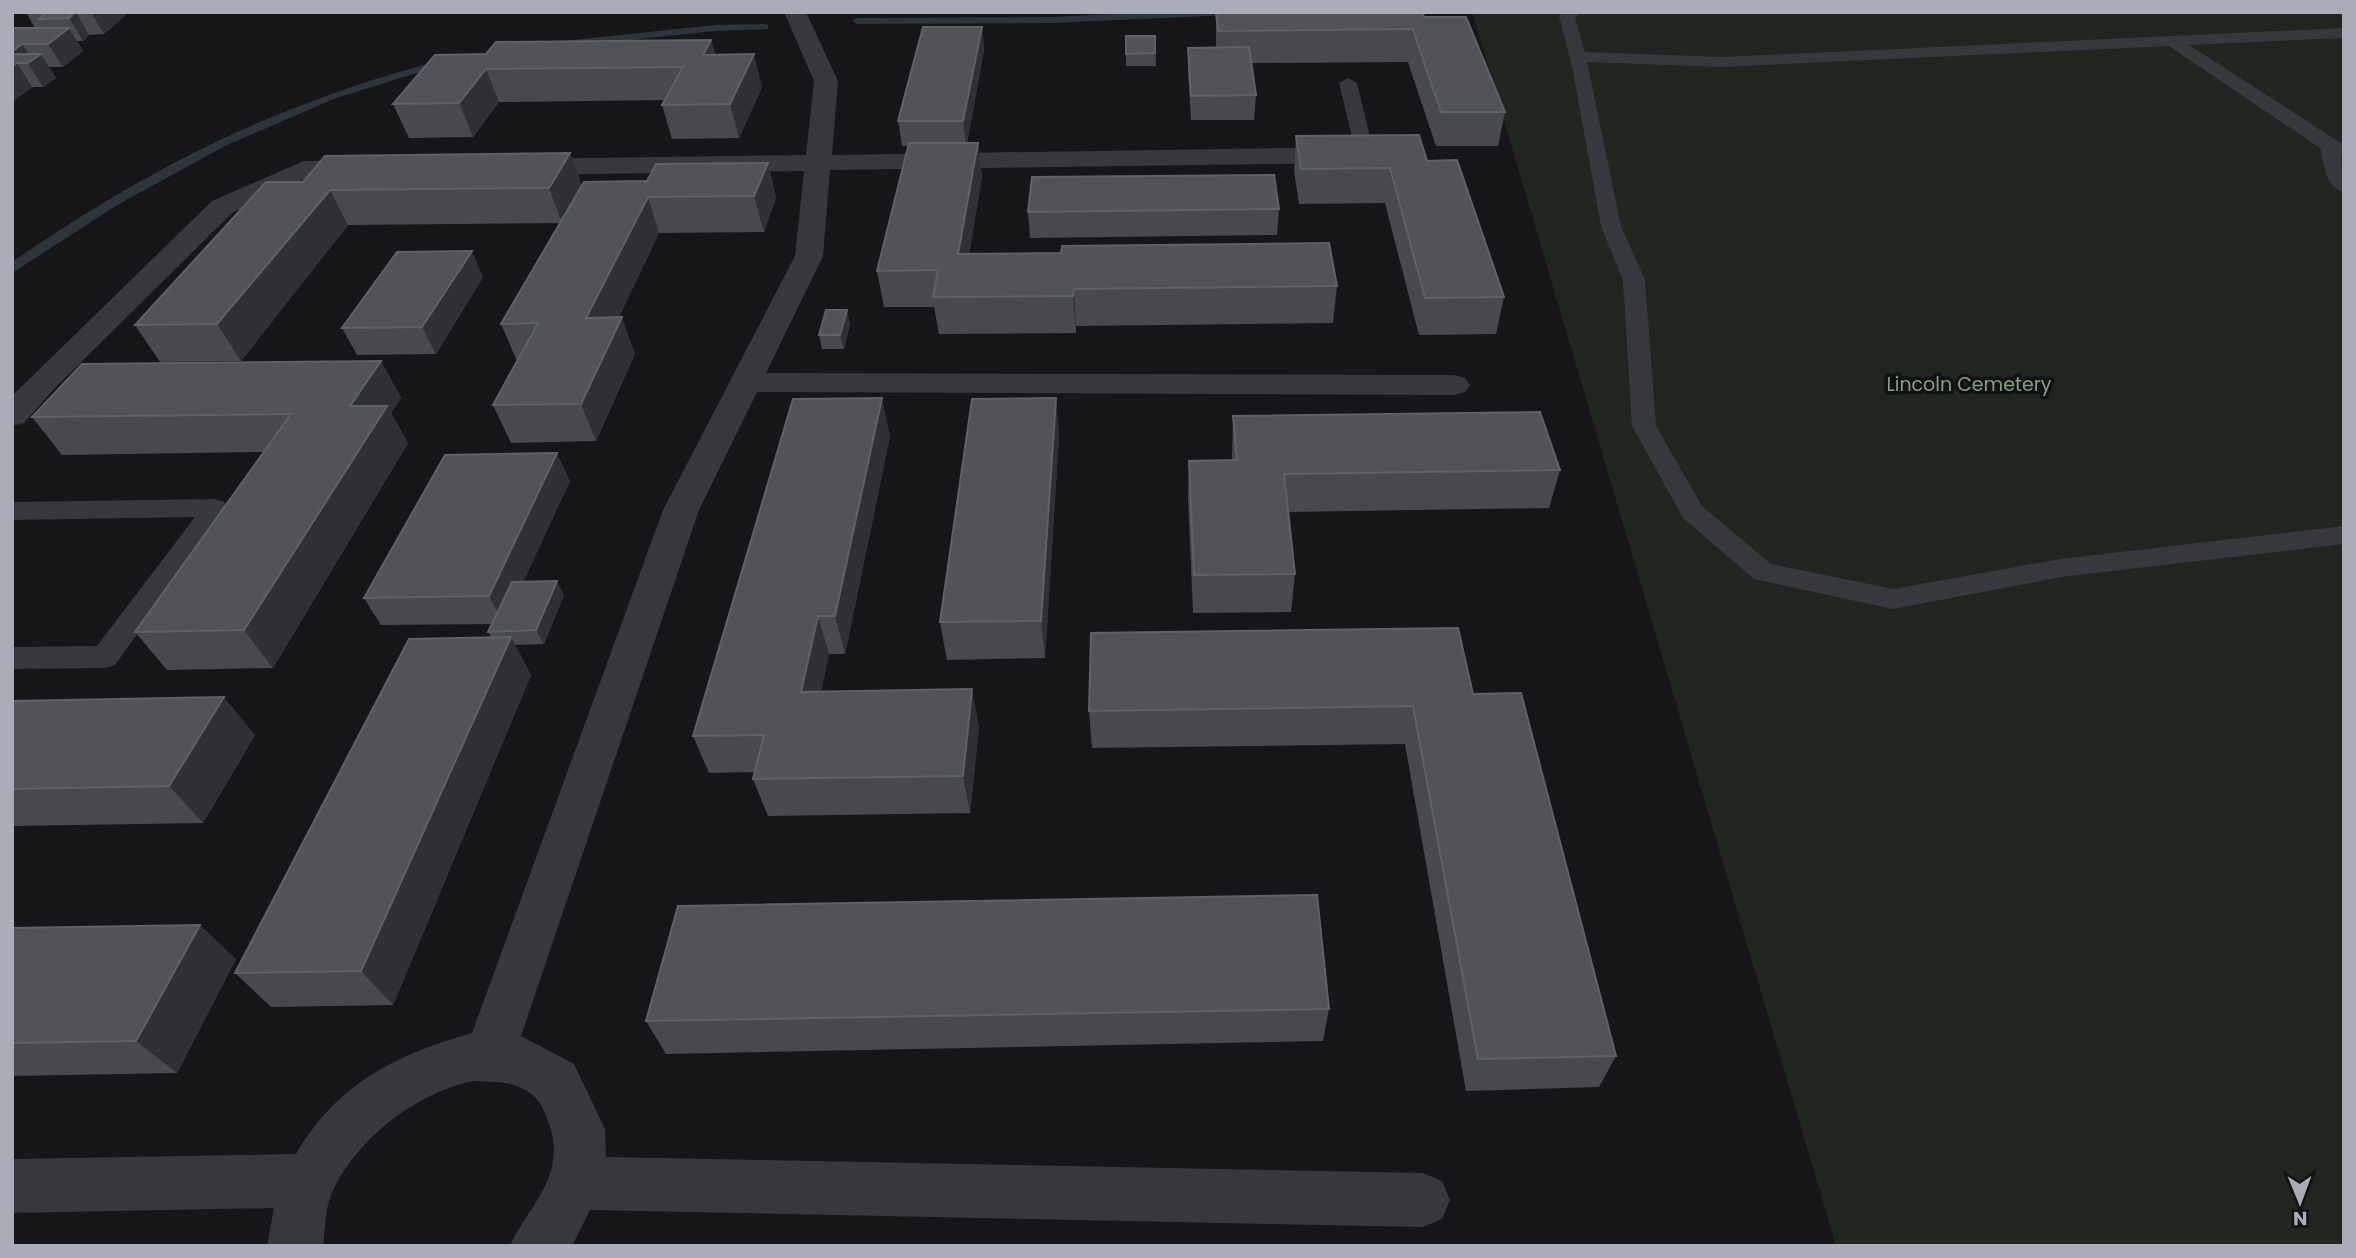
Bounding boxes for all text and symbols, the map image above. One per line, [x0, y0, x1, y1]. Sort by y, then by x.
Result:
park label: Lincoln Cemetery [1887, 371, 2052, 398]
north arrow [2265, 1167, 2335, 1237]
text: N [2293, 1205, 2308, 1232]

